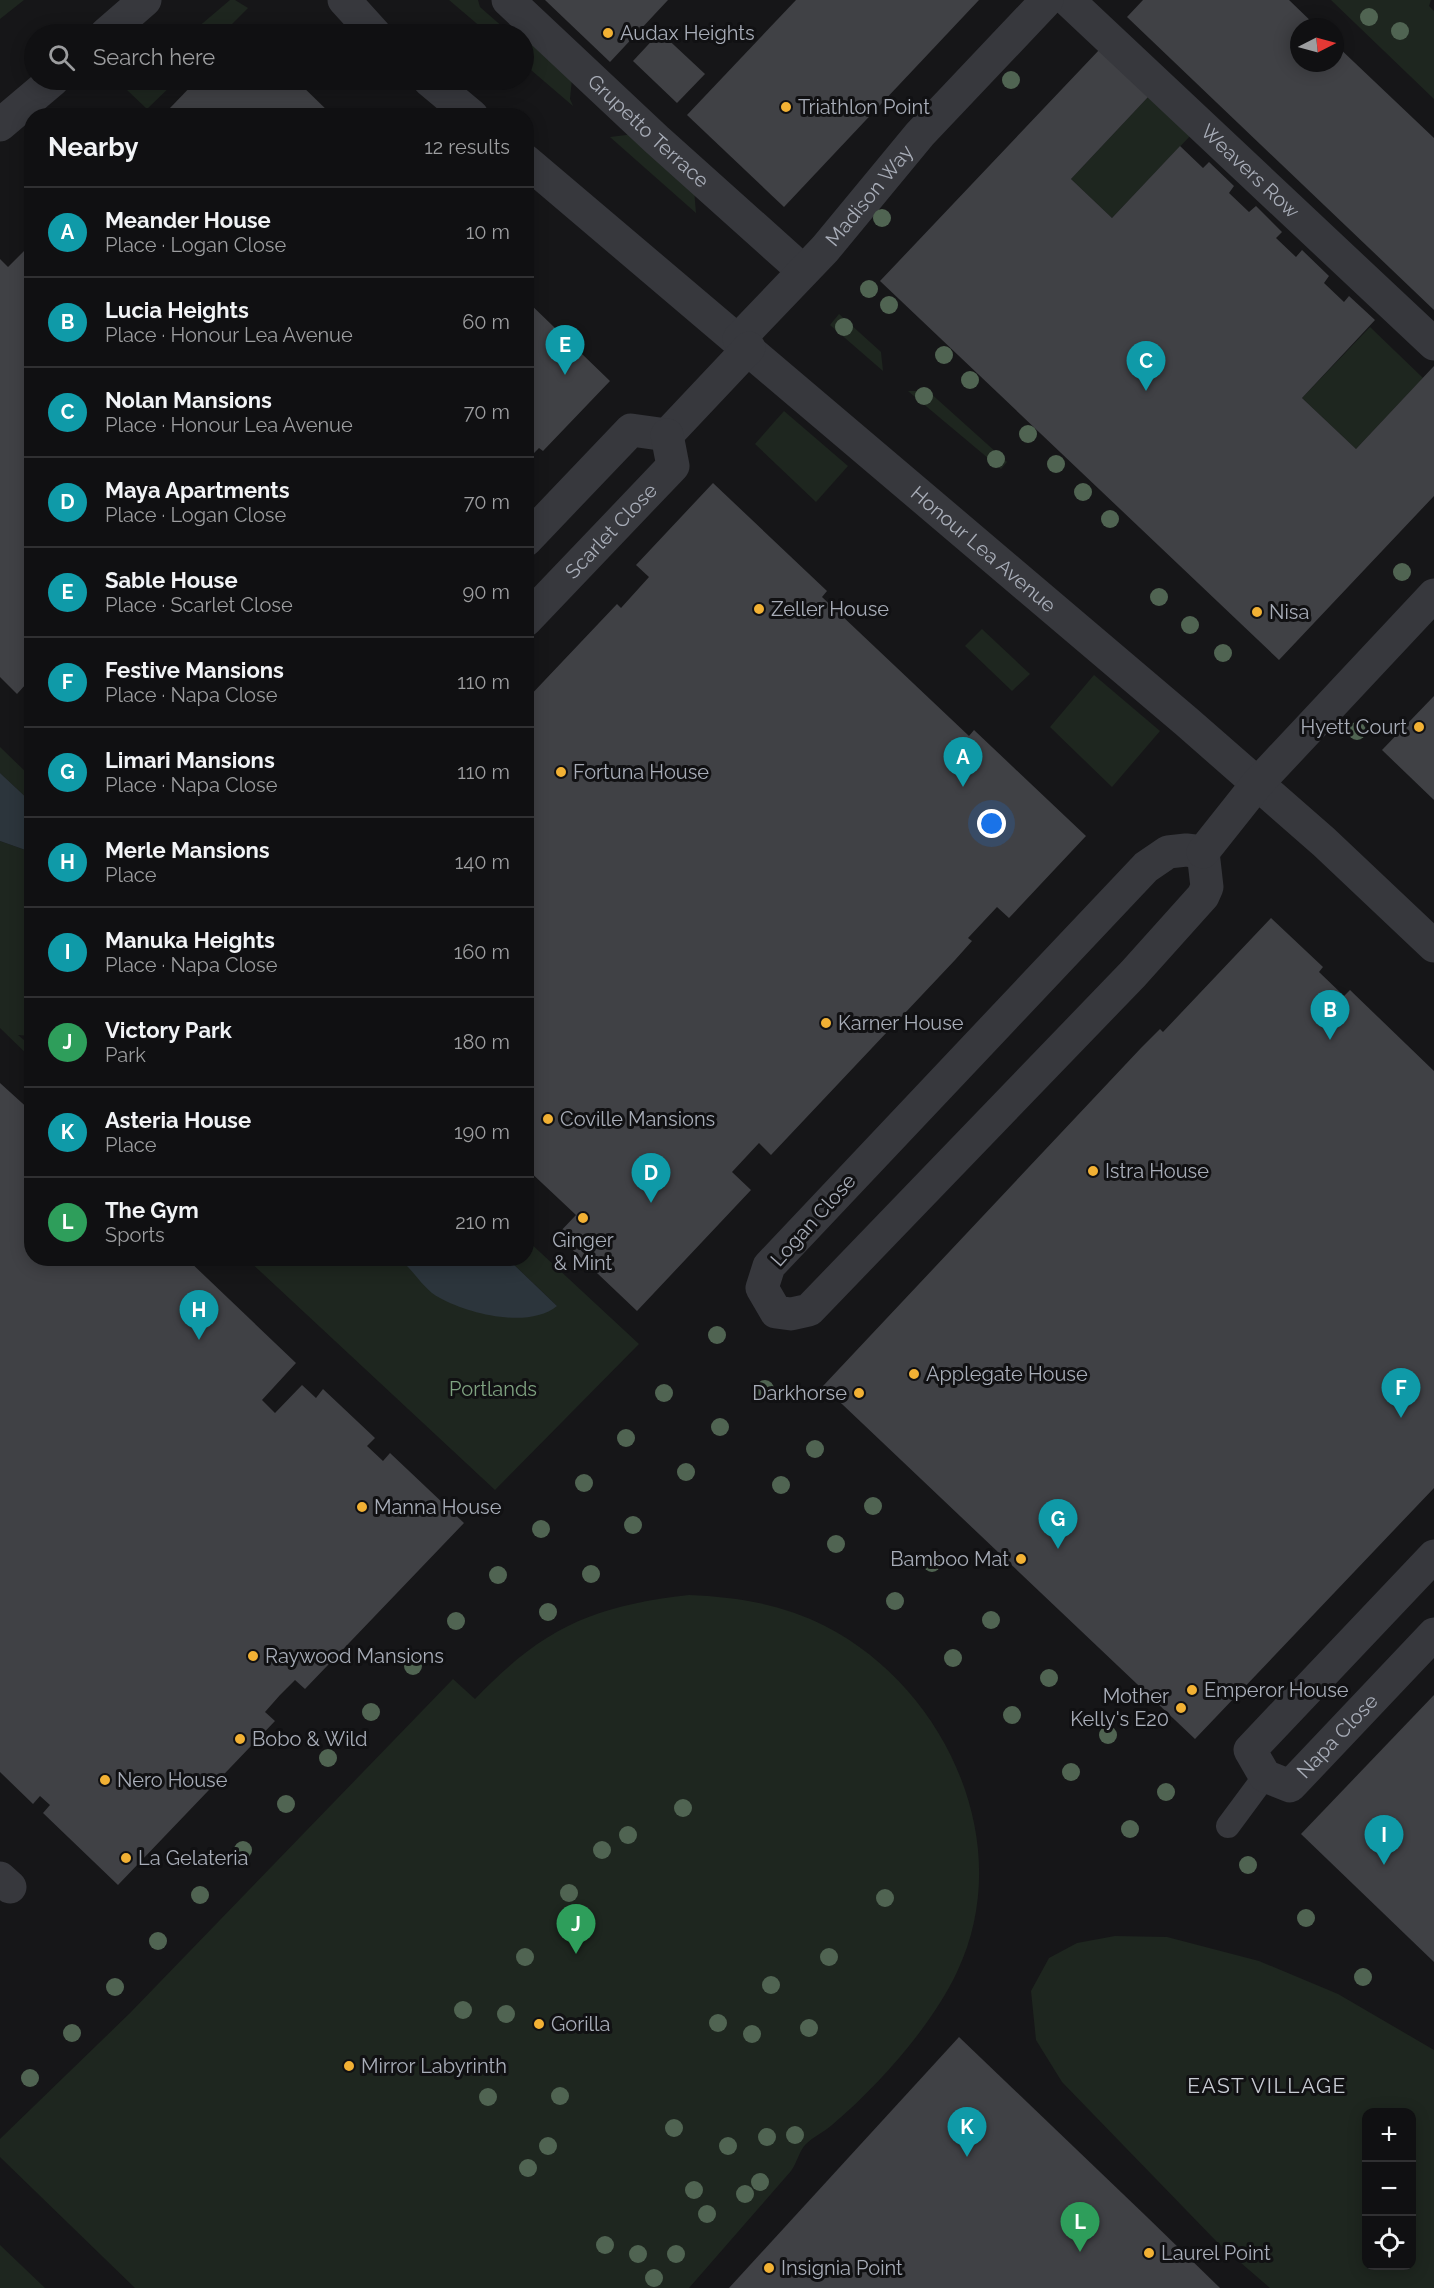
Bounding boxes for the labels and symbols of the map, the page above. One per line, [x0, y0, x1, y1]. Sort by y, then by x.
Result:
north arrow [1290, 18, 1344, 72]
place label: Audax Heights [620, 21, 755, 45]
marker: Audax Heights [601, 26, 615, 40]
street label: Grupetto Terrace [583, 69, 714, 193]
place label: Triathlon Point [798, 95, 930, 119]
marker: Triathlon Point [779, 100, 793, 114]
street label: Weavers Row [1196, 119, 1304, 223]
street label: Madison Way [820, 140, 918, 251]
pin: E [546, 326, 584, 375]
pin: C [1126, 342, 1166, 391]
street label: Scarlet Close [560, 478, 662, 584]
street label: Honour Lea Avenue [906, 481, 1061, 618]
place label: Zeller House [771, 597, 889, 621]
place label: Nisa [1269, 600, 1309, 624]
marker: Zeller House [752, 602, 766, 616]
marker: Nisa [1250, 605, 1264, 619]
place label: Hyett Court [1300, 715, 1407, 739]
marker: Hyett Court [1412, 720, 1426, 734]
pin: A [944, 738, 982, 787]
place label: Fortuna House [573, 760, 709, 784]
marker: Fortuna House [554, 765, 568, 779]
your location [977, 809, 1006, 838]
pin: B [1310, 990, 1350, 1040]
place label: Karner House [838, 1011, 964, 1035]
marker: Karner House [819, 1016, 833, 1030]
place label: Coville Mansions [560, 1107, 715, 1131]
marker: Coville Mansions [541, 1112, 555, 1126]
pin: D [632, 1154, 670, 1203]
place label: Istra House [1105, 1159, 1209, 1183]
marker: Istra House [1086, 1164, 1100, 1178]
street label: Logan Close [765, 1169, 861, 1271]
marker: Ginger & Mint [576, 1211, 590, 1225]
place label: Ginger & Mint [552, 1228, 614, 1275]
pin: H [180, 1290, 218, 1340]
place label: Applegate House [926, 1362, 1088, 1386]
marker: Applegate House [907, 1367, 921, 1381]
pin: F [1382, 1368, 1420, 1418]
park label: Portlands [449, 1377, 537, 1401]
place label: Darkhorse [752, 1381, 847, 1405]
marker: Darkhorse [852, 1386, 866, 1400]
place label: Manna House [374, 1495, 502, 1519]
marker: Manna House [355, 1500, 369, 1514]
pin: G [1038, 1500, 1078, 1549]
place label: Bamboo Mat [890, 1547, 1009, 1571]
marker: Bamboo Mat [1014, 1552, 1028, 1566]
place label: Raywood Mansions [265, 1644, 444, 1668]
marker: Raywood Mansions [246, 1649, 260, 1663]
place label: Emperor House [1204, 1678, 1349, 1702]
marker: Emperor House [1185, 1683, 1199, 1697]
place label: Mother Kelly's E20 [1070, 1684, 1169, 1731]
street label: Napa Close [1292, 1689, 1383, 1783]
marker: Mother Kelly's E20 [1174, 1701, 1188, 1715]
place label: Bobo & Wild [252, 1727, 367, 1751]
marker: Bobo & Wild [233, 1732, 247, 1746]
place label: Nero House [117, 1768, 228, 1792]
marker: Nero House [98, 1773, 112, 1787]
pin: I [1364, 1816, 1404, 1865]
place label: La Gelateria [138, 1846, 249, 1870]
marker: La Gelateria [119, 1851, 133, 1865]
pin: J [556, 1904, 596, 1954]
place label: Gorilla [551, 2012, 610, 2036]
marker: Gorilla [532, 2017, 546, 2031]
place label: Mirror Labyrinth [361, 2054, 507, 2078]
marker: Mirror Labyrinth [342, 2059, 356, 2073]
district label: EAST VILLAGE [1187, 2073, 1347, 2098]
pin: K [948, 2108, 986, 2157]
pin: L [1060, 2202, 1100, 2252]
place label: Laurel Point [1161, 2241, 1271, 2265]
marker: Laurel Point [1142, 2246, 1156, 2260]
place label: Insignia Point [781, 2256, 903, 2280]
marker: Insignia Point [762, 2261, 776, 2275]

